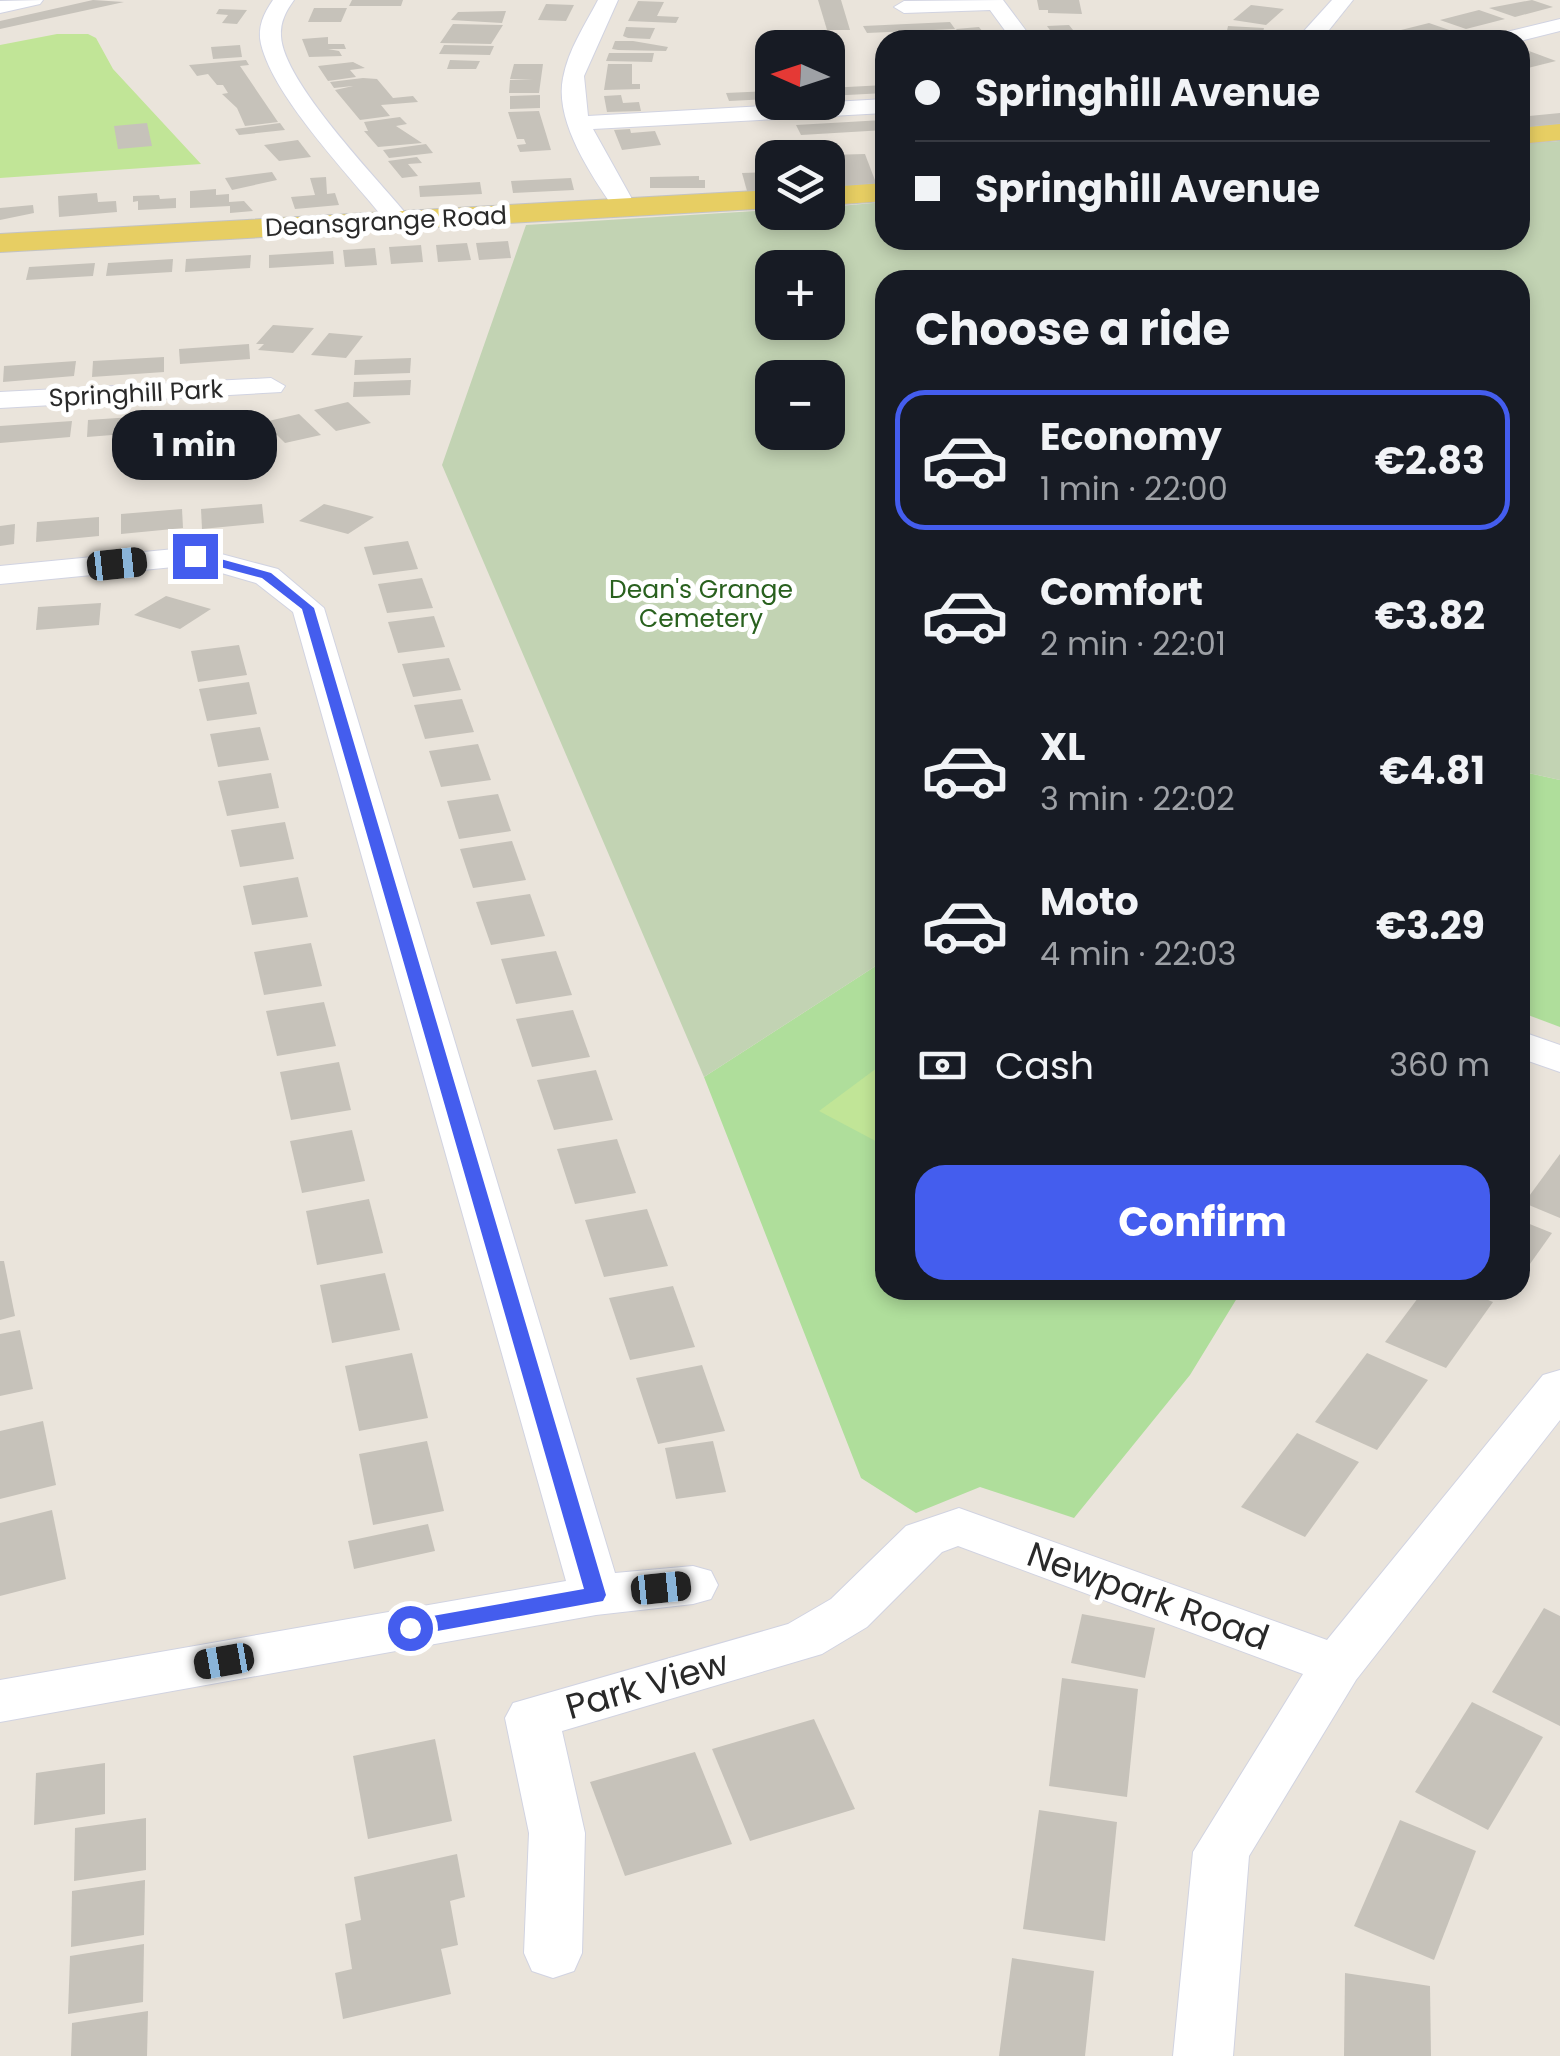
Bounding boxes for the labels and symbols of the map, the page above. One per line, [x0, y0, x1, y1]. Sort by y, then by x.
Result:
north arrow [755, 30, 845, 120]
street label: Deansgrange Road [264, 198, 508, 245]
street label: Springhill Park [48, 371, 224, 416]
callout: 1 min [112, 411, 278, 481]
route end [173, 534, 218, 579]
car [86, 546, 148, 582]
park label: Dean's Grange Cemetery [609, 572, 793, 636]
street label: Newpark Road [1021, 1529, 1276, 1662]
car [630, 1570, 692, 1606]
route start [388, 1606, 433, 1651]
street label: Park View [560, 1638, 734, 1731]
car [192, 1641, 256, 1681]

